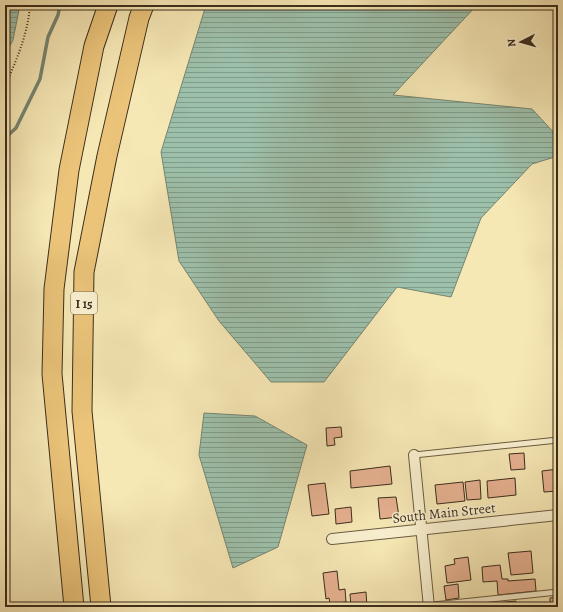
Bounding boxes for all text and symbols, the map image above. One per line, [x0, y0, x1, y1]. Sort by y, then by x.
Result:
north arrow [501, 22, 541, 62]
text: N [504, 38, 519, 48]
road number: I 15 [71, 292, 97, 314]
street label: South Main Street [391, 498, 497, 528]

